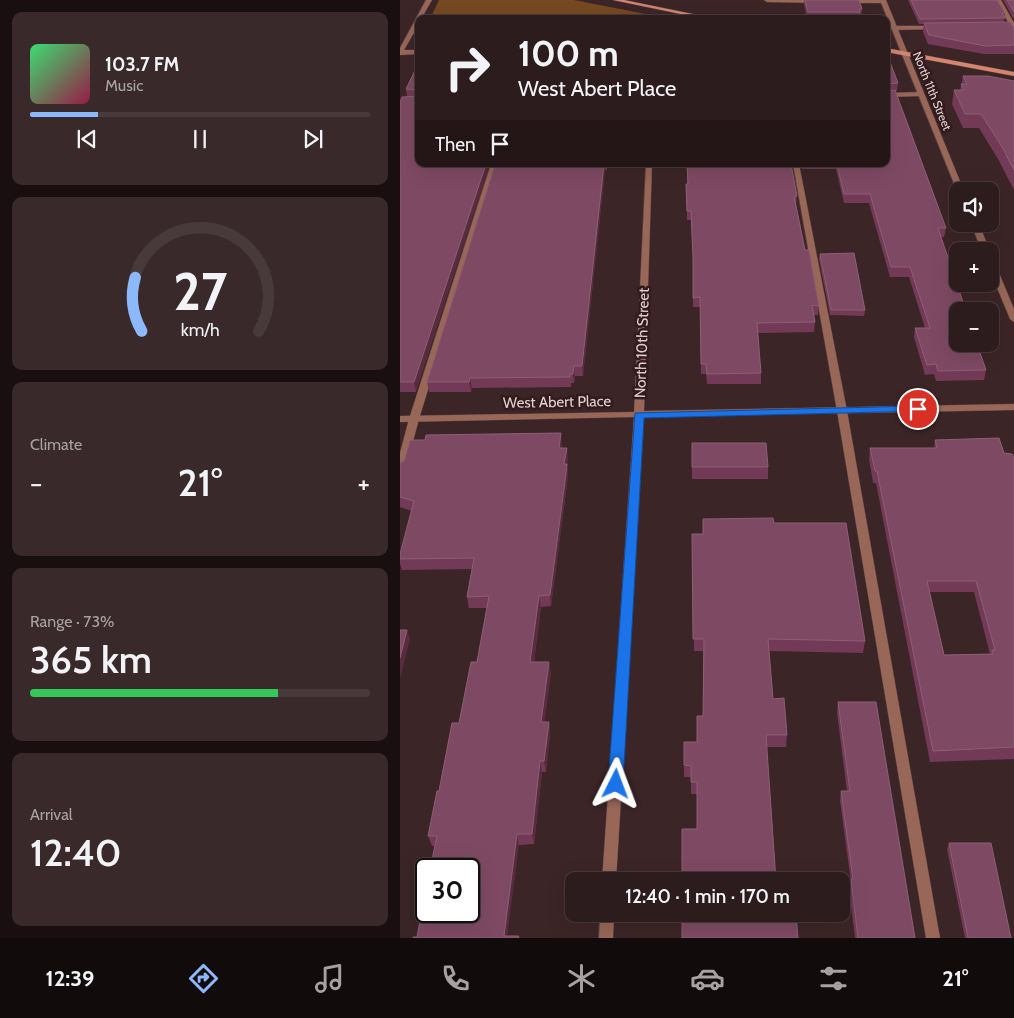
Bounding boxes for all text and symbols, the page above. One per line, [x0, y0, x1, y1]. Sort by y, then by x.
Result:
text: 100 m [518, 32, 619, 75]
icon: right [435, 35, 500, 100]
street label: North 11th Street [910, 49, 955, 132]
text: 103.7 FM [105, 53, 179, 76]
text: West Abert Place [518, 75, 676, 102]
text: Music [105, 76, 143, 95]
icon: previous [73, 125, 101, 153]
icon: pause [186, 125, 214, 153]
icon: next [299, 125, 327, 153]
icon: arrive [486, 130, 514, 158]
text: Then [435, 133, 476, 156]
map controls [949, 182, 999, 352]
button: sound [949, 182, 999, 232]
button: + [949, 242, 999, 292]
text: 27 [173, 260, 227, 323]
street label: North 10th Street [631, 288, 653, 398]
button: − [949, 302, 999, 352]
text: km/h [180, 319, 220, 340]
pin [897, 388, 939, 430]
street label: West Abert Place [503, 392, 611, 412]
icon: arrive [904, 395, 932, 423]
text: Climate [30, 435, 82, 454]
text: 21° [178, 459, 222, 506]
text: − [30, 466, 42, 500]
text: + [358, 466, 370, 500]
text: Range · 73% [30, 612, 114, 631]
text: 365 km [30, 636, 152, 683]
position arrow [589, 757, 641, 809]
text: Arrival [30, 805, 73, 824]
text: 12:40 [30, 829, 121, 876]
speed limit sign: 30 [415, 858, 480, 923]
text: 12:40 · 1 min · 170 m [625, 885, 790, 908]
icon: directions [186, 961, 221, 996]
icon: music [312, 961, 347, 996]
icon: phone [438, 961, 473, 996]
icon: climate [564, 961, 599, 996]
icon: car [690, 961, 725, 996]
icon: filters [816, 961, 851, 996]
text: 12:39 [46, 965, 94, 992]
text: 21° [942, 965, 968, 992]

